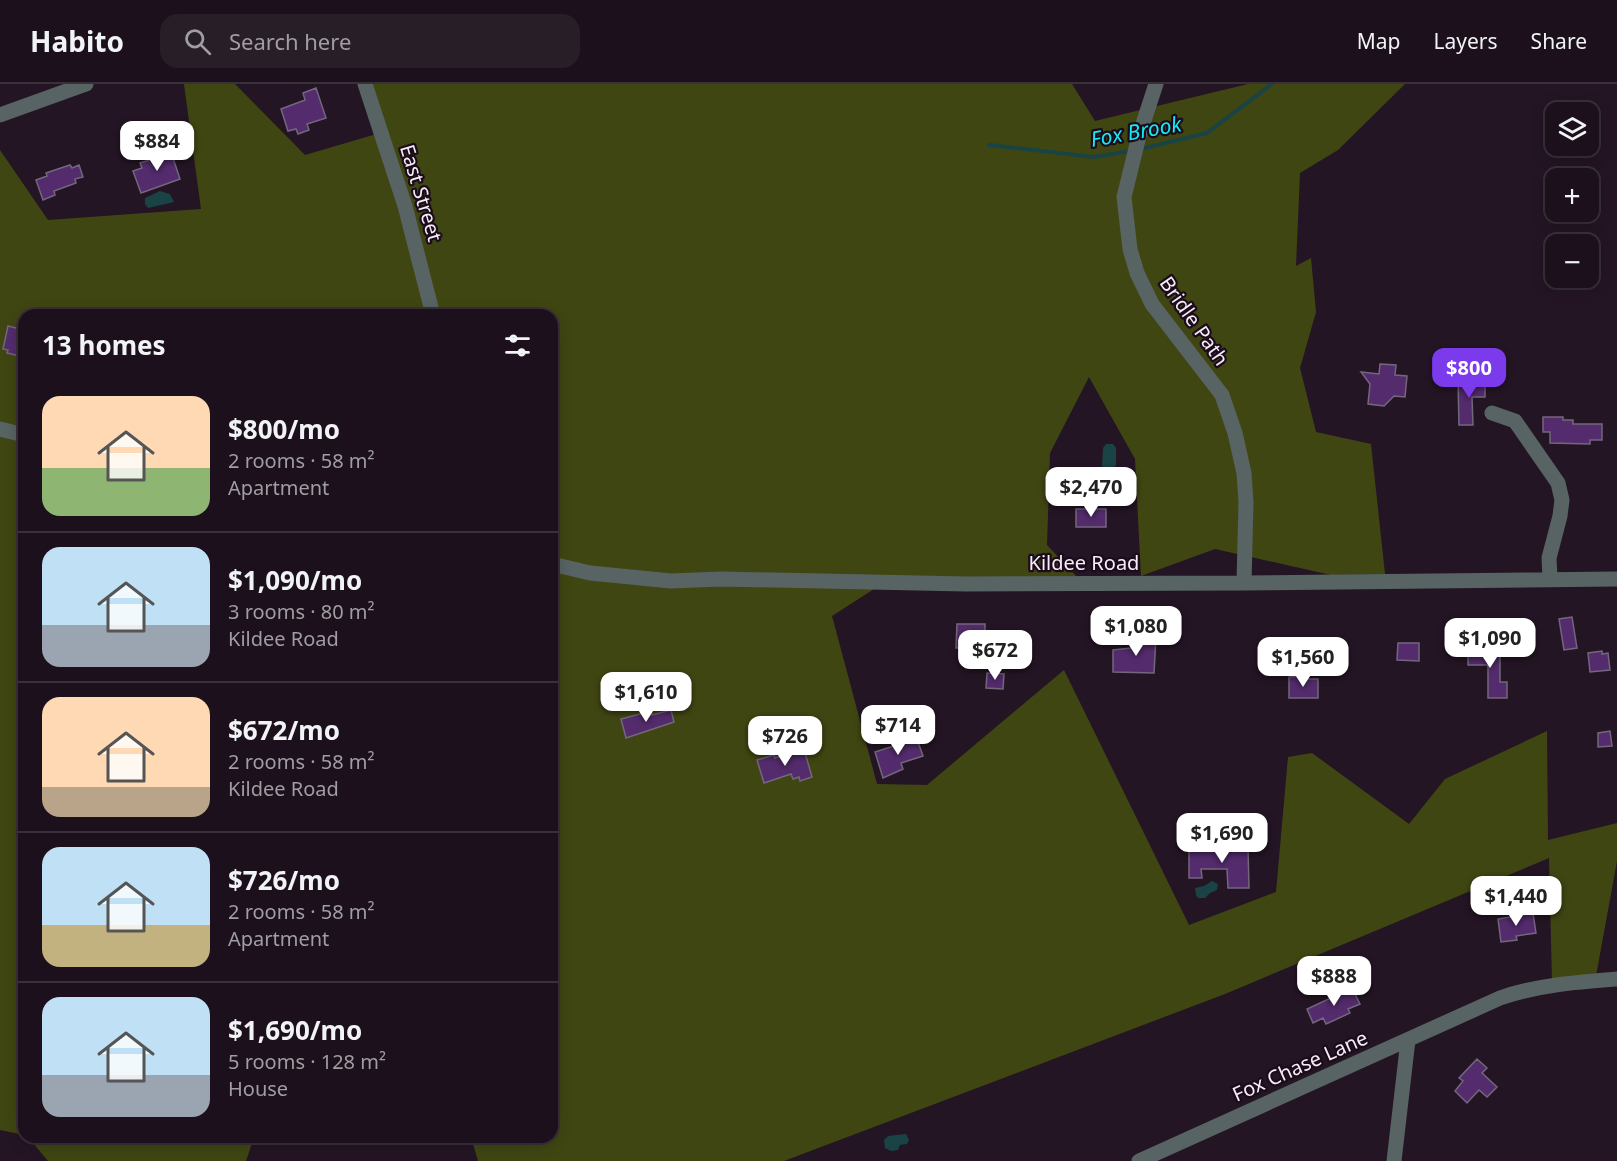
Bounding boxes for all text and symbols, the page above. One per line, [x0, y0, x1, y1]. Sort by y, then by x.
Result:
search box [160, 14, 580, 68]
text: Habito [30, 22, 124, 60]
icon: search [181, 25, 214, 58]
text: Search here [229, 26, 351, 56]
text: Map [1357, 27, 1401, 55]
text: Layers [1434, 27, 1498, 55]
text: Share [1531, 27, 1587, 55]
map controls [1545, 102, 1599, 288]
button: layers [1545, 102, 1599, 156]
water label: Fox Brook [1088, 109, 1185, 153]
pin: $884 [121, 121, 193, 172]
text: $884 [134, 127, 180, 154]
street label: East Street [394, 141, 449, 245]
button: + [1545, 168, 1599, 222]
button: − [1545, 234, 1599, 288]
street label: Bridle Path [1154, 271, 1235, 371]
text: 13 homes [42, 327, 166, 363]
icon: filters [501, 329, 534, 362]
pin: $800 [1433, 348, 1505, 399]
text: $800 [1446, 354, 1492, 381]
text: $800/mo [228, 411, 340, 447]
icon: home [90, 420, 162, 492]
text: 2 rooms · 58 m² [228, 447, 375, 474]
pin: $2,470 [1042, 467, 1140, 518]
text: $2,470 [1060, 473, 1122, 500]
text: Apartment [228, 474, 329, 501]
street label: Kildee Road [1029, 549, 1139, 576]
text: $1,090/mo [228, 562, 362, 598]
icon: home [90, 571, 162, 643]
text: 3 rooms · 80 m² [228, 598, 375, 625]
pin: $1,080 [1087, 606, 1185, 657]
text: $1,080 [1105, 612, 1167, 639]
pin: $1,090 [1441, 618, 1539, 669]
text: $1,090 [1459, 624, 1521, 651]
text: Kildee Road [228, 625, 339, 652]
pin: $672 [959, 630, 1031, 681]
text: $672 [972, 636, 1018, 663]
pin: $1,560 [1254, 637, 1352, 688]
text: $1,560 [1272, 643, 1334, 670]
pin: $1,610 [597, 672, 695, 723]
text: $1,610 [615, 678, 677, 705]
pin: $714 [862, 705, 934, 756]
text: $714 [875, 711, 921, 738]
text: $672/mo [228, 712, 340, 748]
pin: $726 [749, 716, 821, 767]
icon: home [90, 721, 162, 793]
text: $726 [762, 722, 808, 749]
text: 2 rooms · 58 m² [228, 748, 375, 775]
text: Kildee Road [228, 775, 339, 802]
pin: $1,690 [1173, 813, 1271, 864]
text: $1,690 [1191, 819, 1253, 846]
text: $726/mo [228, 862, 340, 898]
icon: home [90, 871, 162, 943]
pin: $1,440 [1467, 876, 1565, 927]
text: $1,440 [1485, 882, 1547, 909]
text: 2 rooms · 58 m² [228, 898, 375, 925]
text: Apartment [228, 925, 329, 952]
pin: $888 [1298, 956, 1370, 1007]
text: $888 [1311, 962, 1357, 989]
text: $1,690/mo [228, 1012, 362, 1048]
icon: home [90, 1021, 162, 1093]
street label: Fox Chase Lane [1228, 1024, 1372, 1107]
text: 5 rooms · 128 m² [228, 1048, 386, 1075]
text: House [228, 1075, 288, 1102]

